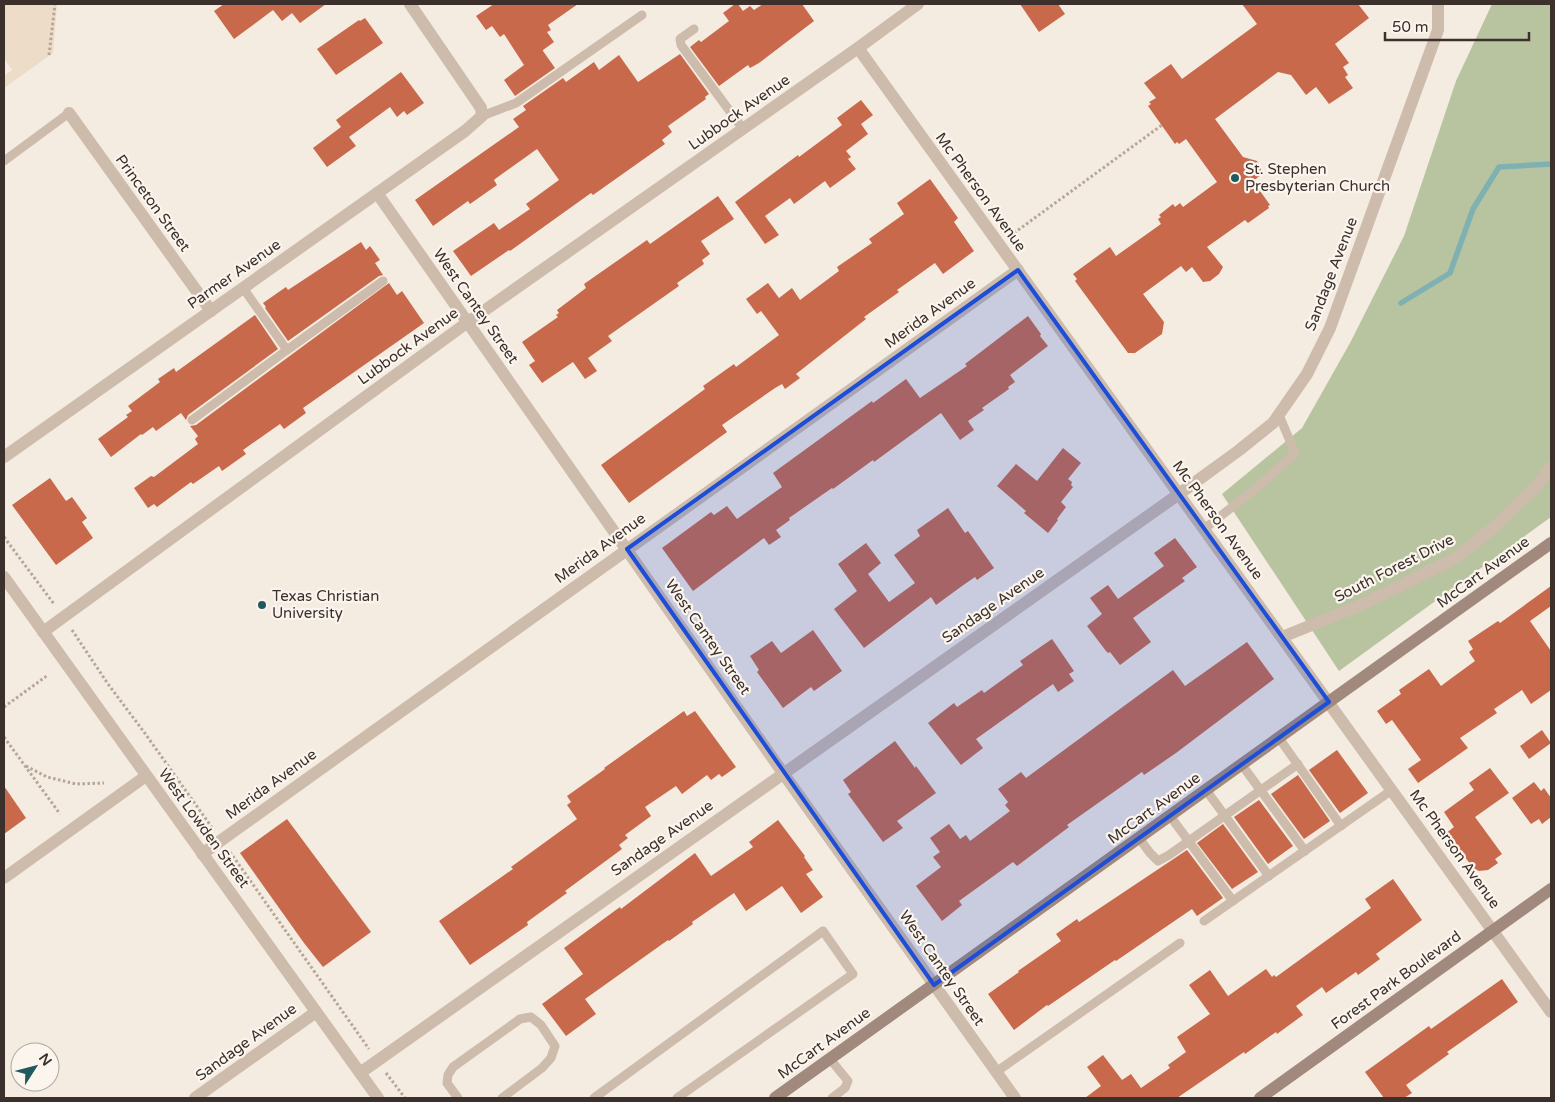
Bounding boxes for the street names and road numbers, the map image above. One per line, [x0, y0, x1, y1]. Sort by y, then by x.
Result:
street label: Lubbock Avenue [685, 70, 793, 154]
street label: Mc Pherson Avenue [932, 129, 1030, 255]
street label: Princeton Street [112, 151, 194, 255]
street label: Sandage Avenue [1301, 215, 1361, 333]
street label: Parmer Avenue [184, 235, 284, 313]
street label: West Cantey Street [429, 245, 523, 367]
street label: Merida Avenue [881, 274, 979, 352]
street label: Lubbock Avenue [354, 304, 462, 388]
street label: Mc Pherson Avenue [1169, 457, 1267, 583]
street label: Merida Avenue [551, 509, 649, 587]
street label: South Forest Drive [1331, 530, 1457, 606]
street label: McCart Avenue [1433, 532, 1533, 612]
street label: Sandage Avenue [939, 563, 1047, 647]
street label: West Cantey Street [661, 576, 755, 698]
street label: Merida Avenue [222, 745, 320, 823]
street label: West Lowden Street [155, 765, 253, 891]
street label: McCart Avenue [1104, 768, 1204, 848]
street label: Mc Pherson Avenue [1406, 786, 1504, 912]
street label: Sandage Avenue [608, 796, 716, 880]
street label: West Cantey Street [895, 907, 989, 1029]
street label: Forest Park Boulevard [1327, 927, 1465, 1033]
street label: Sandage Avenue [192, 999, 300, 1085]
street label: McCart Avenue [774, 1003, 874, 1083]

